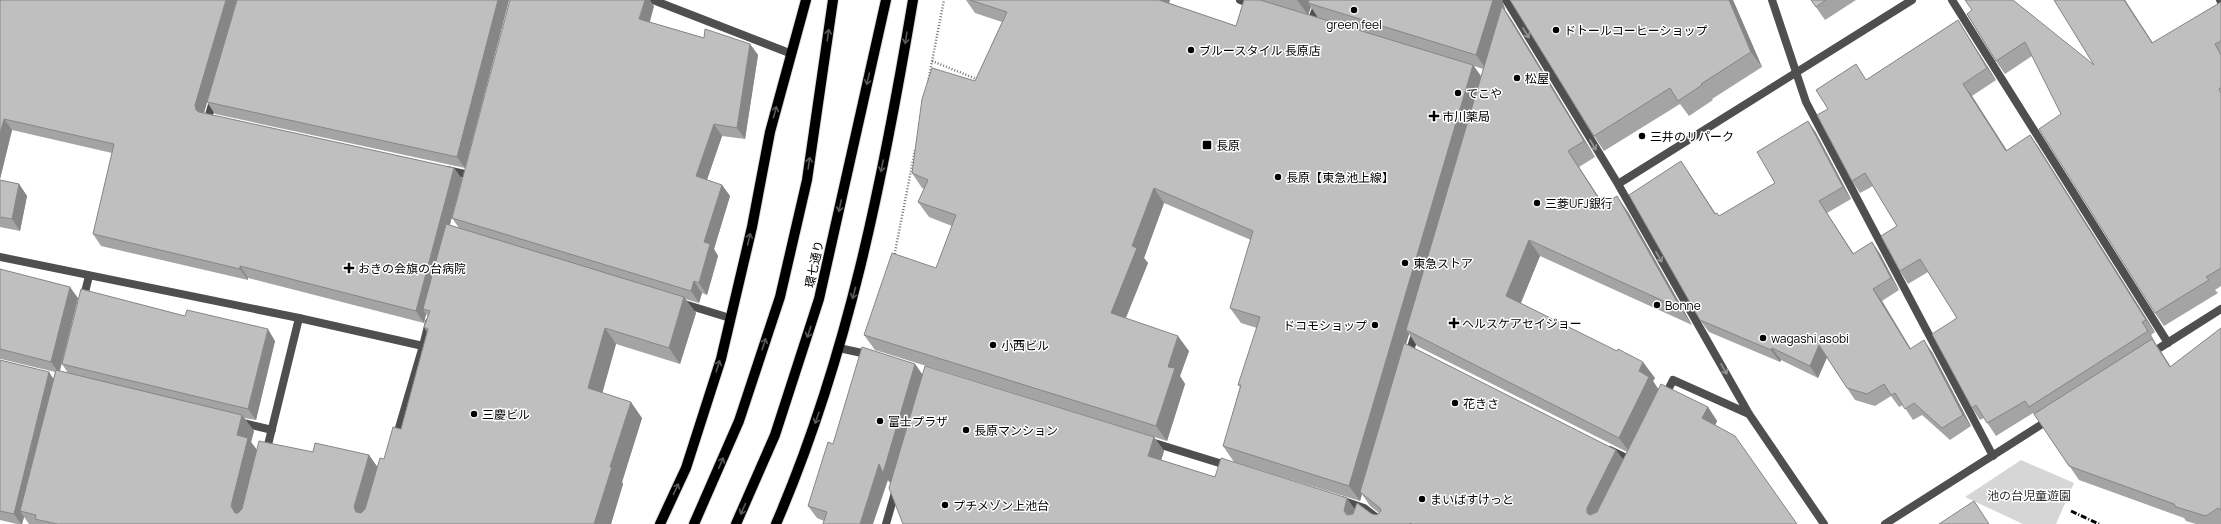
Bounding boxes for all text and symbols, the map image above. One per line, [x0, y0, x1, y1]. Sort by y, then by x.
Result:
marker: green feel [1349, 5, 1359, 15]
place label: green feel [1326, 16, 1382, 33]
place label: ドトールコーヒーショップ [1564, 22, 1708, 39]
marker: ドトールコーヒーショップ [1551, 25, 1561, 35]
one-way arrow [1522, 27, 1530, 38]
one-way arrow [824, 29, 832, 42]
one-way arrow [902, 32, 910, 45]
place label: ブルースタイル 長原店 [1199, 42, 1321, 59]
marker: ブルースタイル 長原店 [1186, 45, 1196, 55]
place label: 松屋 [1525, 70, 1549, 87]
one-way arrow [863, 72, 871, 85]
marker: 松屋 [1512, 73, 1522, 83]
place label: てこや [1466, 85, 1502, 102]
marker: てこや [1453, 88, 1463, 98]
one-way arrow [772, 106, 779, 119]
place label: 市川薬局 [1442, 108, 1490, 125]
marker: 市川薬局 [1429, 111, 1439, 121]
place label: 三井のリパーク [1650, 128, 1734, 145]
marker: 三井のリパーク [1637, 131, 1647, 141]
place label: 長原 [1216, 137, 1240, 154]
marker: 長原 [1201, 139, 1213, 151]
one-way arrow [1589, 139, 1598, 150]
one-way arrow [805, 157, 813, 170]
one-way arrow [878, 159, 886, 172]
place label: 長原【東急池上線】 [1286, 169, 1394, 186]
marker: 長原【東急池上線】 [1273, 172, 1283, 182]
place label: 三菱UFJ銀行 [1545, 195, 1613, 212]
marker: 三菱UFJ銀行 [1532, 198, 1542, 208]
one-way arrow [835, 199, 843, 212]
one-way arrow [746, 233, 754, 246]
street label: 環七通り [801, 239, 827, 289]
one-way arrow [1656, 251, 1664, 263]
place label: 東急ストア [1413, 255, 1473, 272]
marker: 東急ストア [1400, 258, 1410, 268]
place label: おきの会旗の台病院 [358, 260, 466, 277]
marker: おきの会旗の台病院 [343, 262, 355, 274]
one-way arrow [850, 286, 857, 299]
place label: Bonne [1665, 297, 1701, 314]
marker: Bonne [1652, 300, 1662, 310]
place label: ヘルスケアセイジョー [1462, 315, 1582, 332]
place label: ドコモショップ [1283, 317, 1367, 334]
marker: ヘルスケアセイジョー [1449, 318, 1459, 328]
marker: ドコモショップ [1370, 320, 1380, 330]
one-way arrow [805, 325, 812, 338]
place label: wagashi asobi [1771, 330, 1849, 347]
marker: wagashi asobi [1758, 333, 1768, 343]
place label: 小西ビル [1001, 337, 1049, 354]
one-way arrow [761, 338, 769, 350]
marker: 小西ビル [988, 340, 998, 350]
one-way arrow [715, 360, 723, 372]
one-way arrow [1720, 363, 1728, 375]
place label: 花きさ [1463, 395, 1499, 412]
marker: 花きさ [1450, 398, 1460, 408]
place label: 三慶ビル [482, 406, 530, 423]
marker: 三慶ビル [469, 409, 479, 419]
one-way arrow [813, 411, 821, 423]
place label: 富士プラザ [888, 413, 948, 430]
marker: 富士プラザ [875, 416, 885, 426]
place label: 長原マンション [974, 422, 1058, 439]
marker: 長原マンション [961, 425, 971, 435]
one-way arrow [717, 457, 725, 469]
one-way arrow [673, 483, 680, 495]
park label: 池の台児童遊園 [1987, 487, 2071, 504]
place label: まいばすけっと [1430, 491, 1514, 508]
marker: まいばすけっと [1417, 494, 1427, 504]
place label: プチメゾン上池台 [953, 497, 1049, 514]
marker: プチメゾン上池台 [940, 500, 950, 510]
one-way arrow [738, 502, 746, 514]

